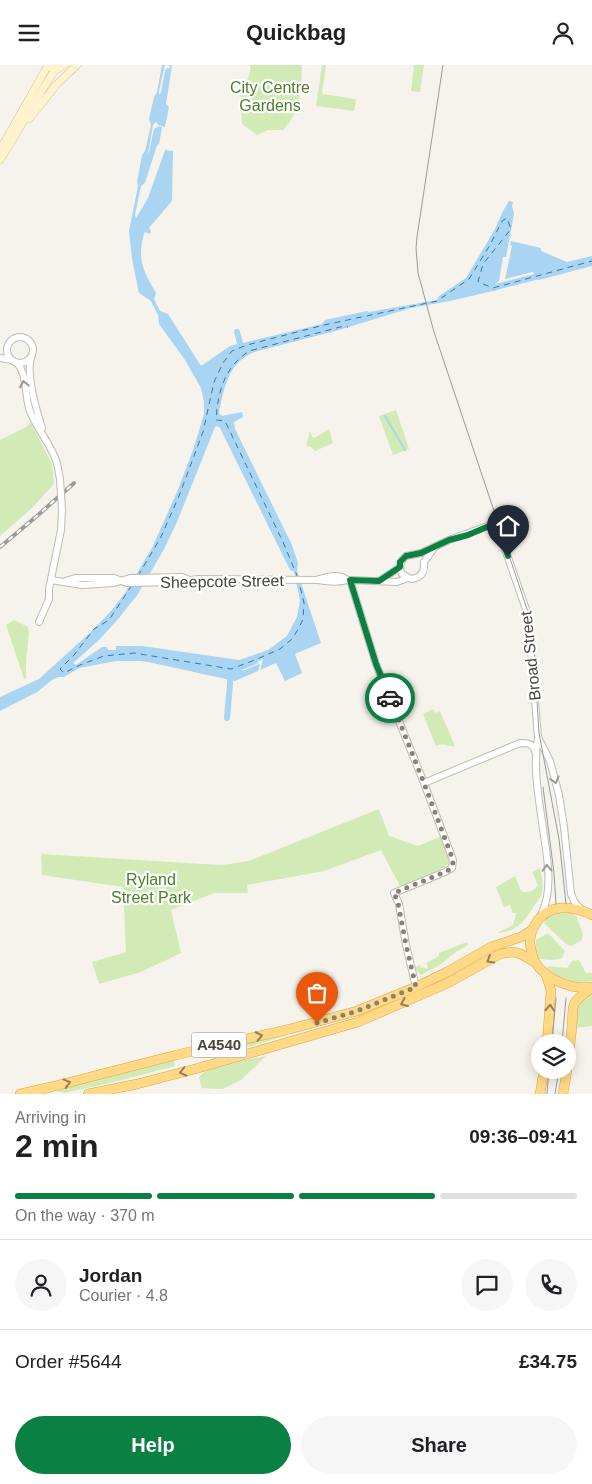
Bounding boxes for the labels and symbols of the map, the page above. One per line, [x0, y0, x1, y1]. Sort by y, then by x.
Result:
park label: City Centre Gardens [230, 79, 310, 114]
one-way arrow [20, 380, 30, 388]
pin [487, 505, 529, 556]
street label: Sheepcote Street [160, 572, 285, 591]
street label: Broad Street [517, 610, 544, 702]
courier [365, 673, 415, 723]
one-way arrow [549, 776, 560, 785]
one-way arrow [542, 864, 553, 872]
park label: Ryland Street Park [111, 871, 192, 906]
one-way arrow [486, 953, 495, 963]
pin [296, 972, 338, 1023]
one-way arrow [400, 996, 409, 1007]
one-way arrow [544, 1004, 555, 1012]
one-way arrow [255, 1032, 264, 1042]
road number: A4540 [192, 1033, 246, 1057]
one-way arrow [179, 1066, 188, 1077]
one-way arrow [63, 1078, 72, 1089]

